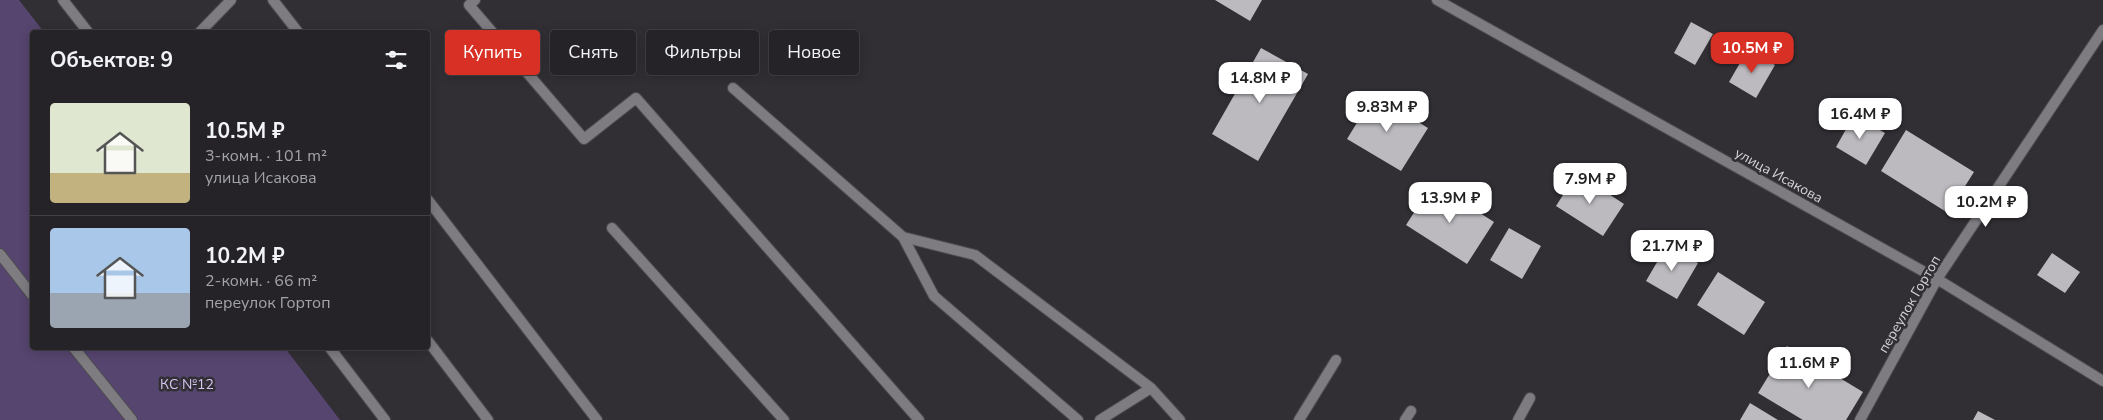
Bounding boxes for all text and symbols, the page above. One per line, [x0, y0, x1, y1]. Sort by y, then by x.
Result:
chip: Купить [445, 30, 540, 75]
chip: Снять [550, 30, 636, 75]
chip: Фильтры [646, 30, 759, 75]
chip: Новое [769, 30, 859, 75]
pin: 10.5M ₽ [1706, 32, 1798, 74]
text: 10.5M ₽ [1722, 37, 1782, 59]
text: Объектов: 9 [50, 46, 173, 74]
icon: filters [382, 46, 410, 74]
pin: 14.8M ₽ [1214, 62, 1306, 104]
text: 14.8M ₽ [1230, 67, 1290, 89]
pin: 9.83M ₽ [1341, 90, 1433, 133]
text: 9.83M ₽ [1357, 96, 1417, 118]
pin: 16.4M ₽ [1814, 98, 1906, 140]
text: 16.4M ₽ [1830, 103, 1890, 125]
text: 10.5M ₽ [205, 117, 285, 145]
icon: home [90, 123, 150, 183]
street label: улица Исакова [1731, 143, 1826, 207]
text: 3-комн. · 101 m² [205, 145, 327, 167]
pin: 7.9M ₽ [1549, 162, 1631, 205]
text: улица Исакова [205, 167, 317, 189]
text: 7.9M ₽ [1565, 168, 1615, 190]
pin: 13.9M ₽ [1404, 182, 1496, 224]
pin: 10.2M ₽ [1940, 186, 2032, 228]
text: 13.9M ₽ [1420, 187, 1480, 209]
text: 10.2M ₽ [1956, 191, 2016, 213]
pin: 21.7M ₽ [1626, 230, 1718, 272]
text: 21.7M ₽ [1642, 235, 1702, 257]
text: 10.2M ₽ [205, 242, 285, 270]
icon: home [90, 248, 150, 308]
street label: переулок Гортоп [1874, 252, 1945, 357]
text: 2-комн. · 66 m² [205, 270, 317, 292]
text: переулок Гортоп [205, 292, 331, 314]
pin: 11.6M ₽ [1763, 346, 1855, 389]
text: 11.6M ₽ [1779, 352, 1839, 374]
park label: КС №12 [160, 375, 214, 394]

